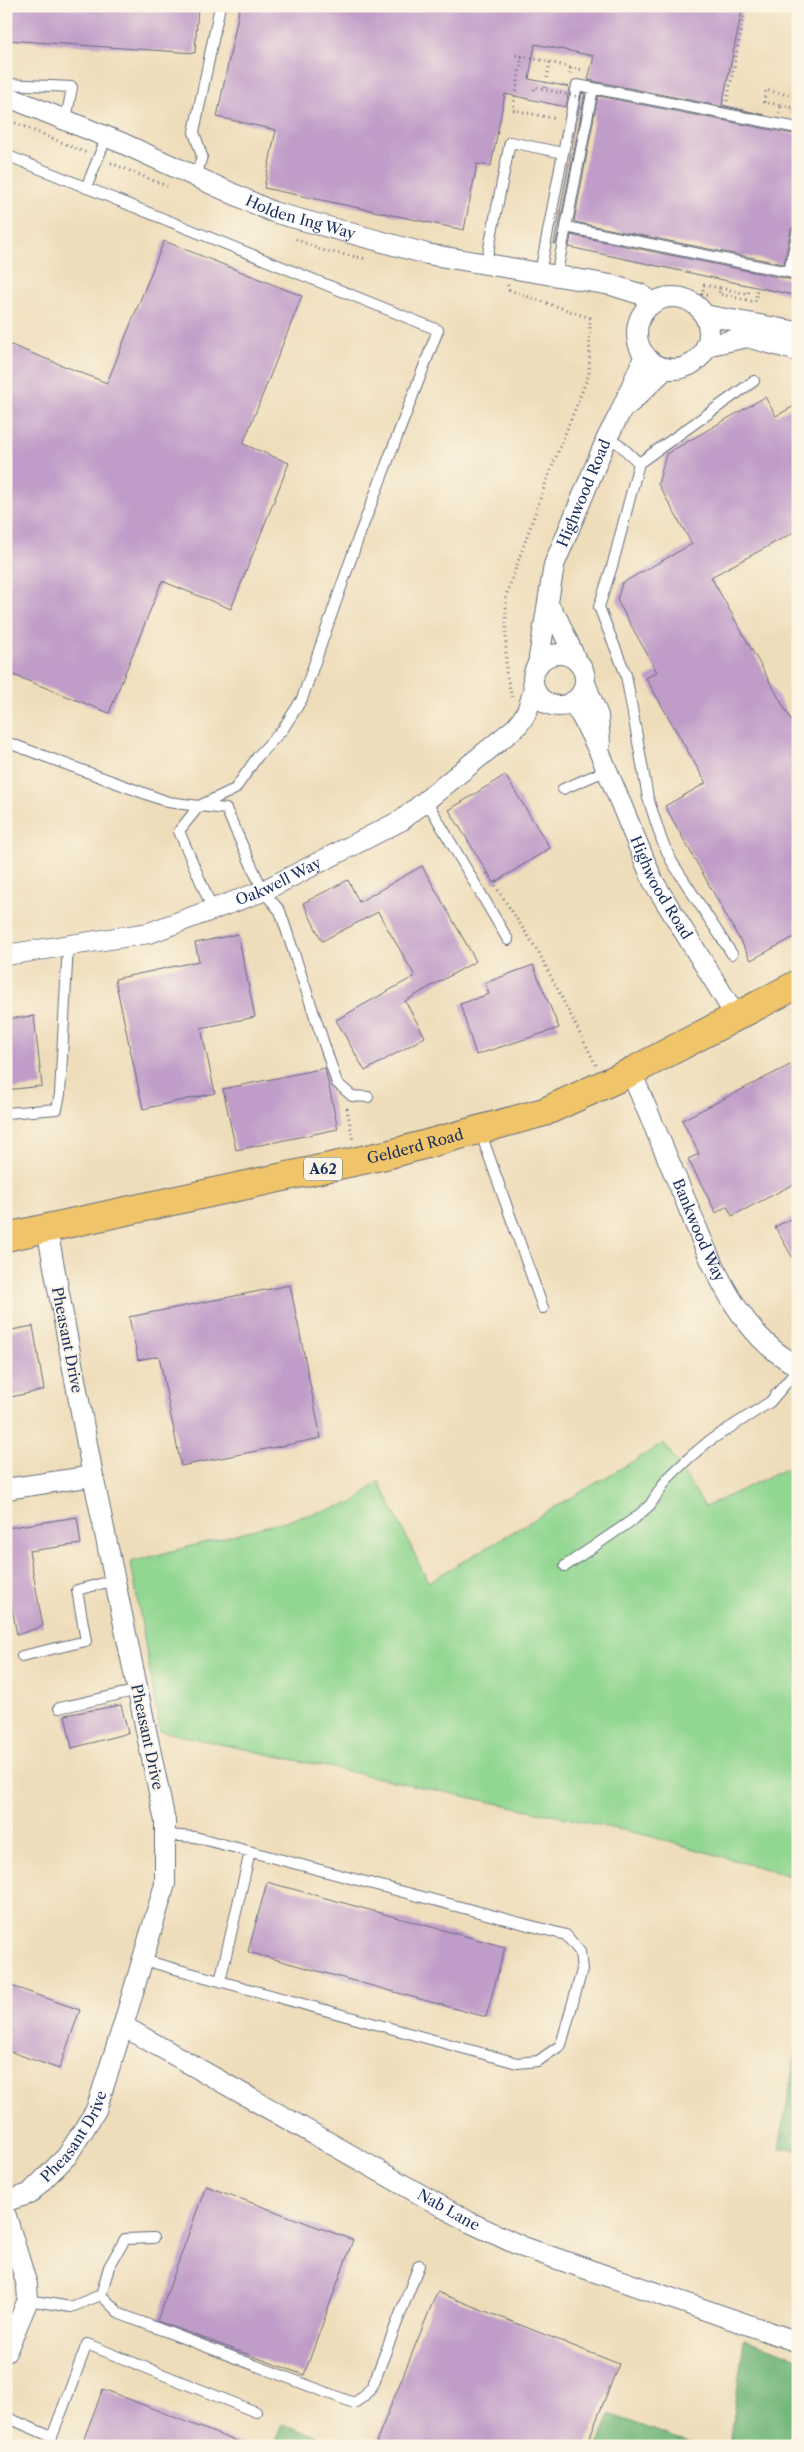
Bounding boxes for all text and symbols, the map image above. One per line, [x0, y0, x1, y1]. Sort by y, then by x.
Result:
street label: Holden Ing Way [242, 191, 358, 243]
street label: Highwood Road [553, 436, 614, 550]
street label: Highwood Road [626, 833, 696, 943]
street label: Oakwell Way [233, 853, 325, 909]
street label: Gelderd Road [365, 1124, 465, 1168]
road number: A62 [304, 1158, 342, 1180]
street label: Bankwood Way [668, 1176, 730, 1285]
street label: Pheasant Drive [48, 1285, 87, 1395]
street label: Pheasant Drive [127, 1682, 168, 1792]
street label: Pheasant Drive [36, 2088, 111, 2186]
street label: Nab Lane [414, 2185, 483, 2235]

